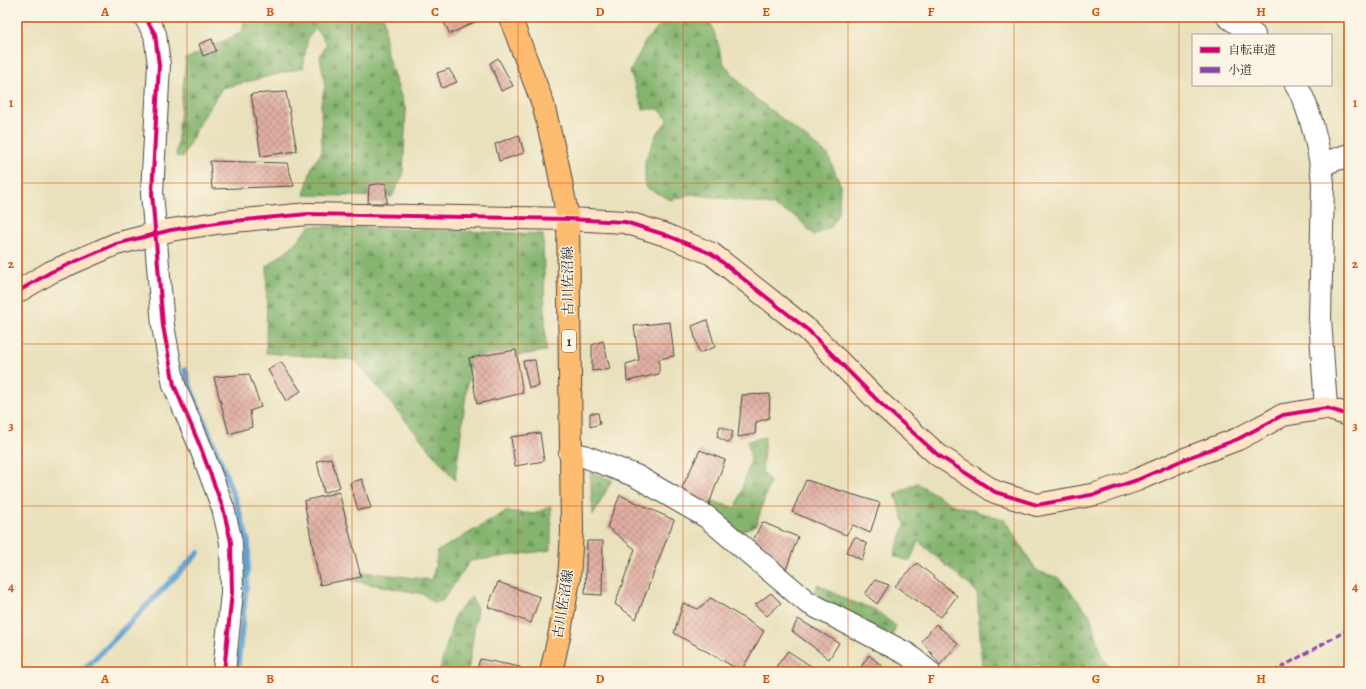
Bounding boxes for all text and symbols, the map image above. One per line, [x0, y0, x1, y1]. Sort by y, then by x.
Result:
text: A [100, 3, 110, 20]
text: B [266, 3, 274, 20]
text: C [431, 3, 439, 20]
text: D [595, 3, 605, 20]
text: E [762, 3, 770, 20]
text: F [928, 3, 935, 20]
text: G [1092, 3, 1100, 20]
text: H [1256, 3, 1266, 20]
legend [1192, 34, 1332, 86]
text: 自転車道 [1228, 42, 1276, 58]
text: 小道 [1228, 62, 1252, 78]
text: 1 [9, 94, 14, 111]
text: 1 [1353, 94, 1358, 111]
street label: 古川佐沼線 [558, 246, 578, 316]
text: 2 [8, 255, 15, 272]
text: 2 [1352, 255, 1359, 272]
road number: 1 [562, 330, 576, 352]
text: 3 [8, 417, 14, 434]
text: 3 [1352, 417, 1358, 434]
street label: 古川佐沼線 [548, 568, 578, 640]
text: 4 [8, 578, 14, 595]
text: 4 [1352, 578, 1358, 595]
text: A [100, 670, 110, 687]
text: B [266, 670, 274, 687]
text: C [431, 670, 439, 687]
text: D [595, 670, 605, 687]
text: E [762, 670, 770, 687]
text: F [928, 670, 935, 687]
text: G [1092, 670, 1100, 687]
text: H [1256, 670, 1266, 687]

